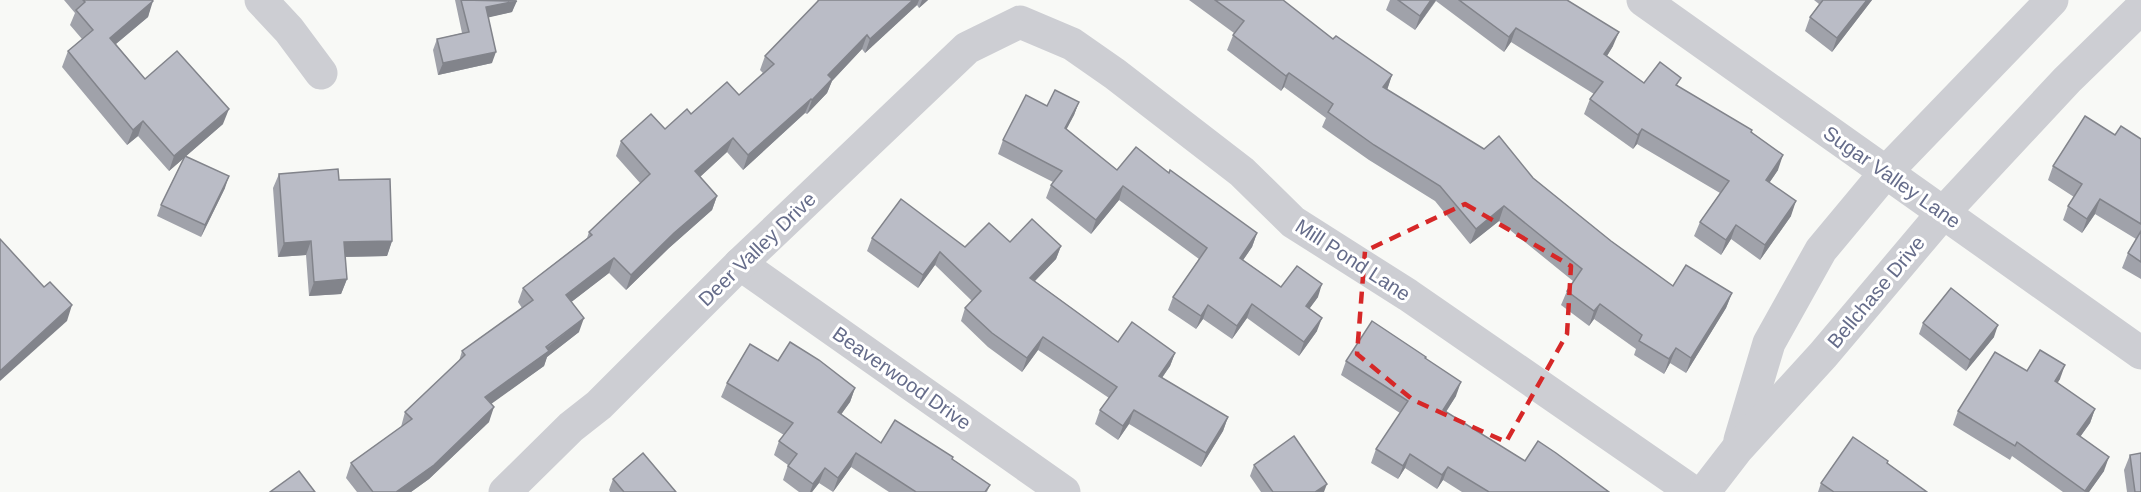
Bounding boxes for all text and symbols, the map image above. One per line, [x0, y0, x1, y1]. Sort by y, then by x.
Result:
street label: Sugar Valley Lane [1819, 122, 1965, 232]
street label: Deer Valley Drive [694, 188, 820, 310]
street label: Mill Pond Lane [1292, 215, 1414, 305]
street label: Bellchase Drive [1823, 232, 1929, 352]
street label: Beaverwood Drive [829, 322, 975, 434]

